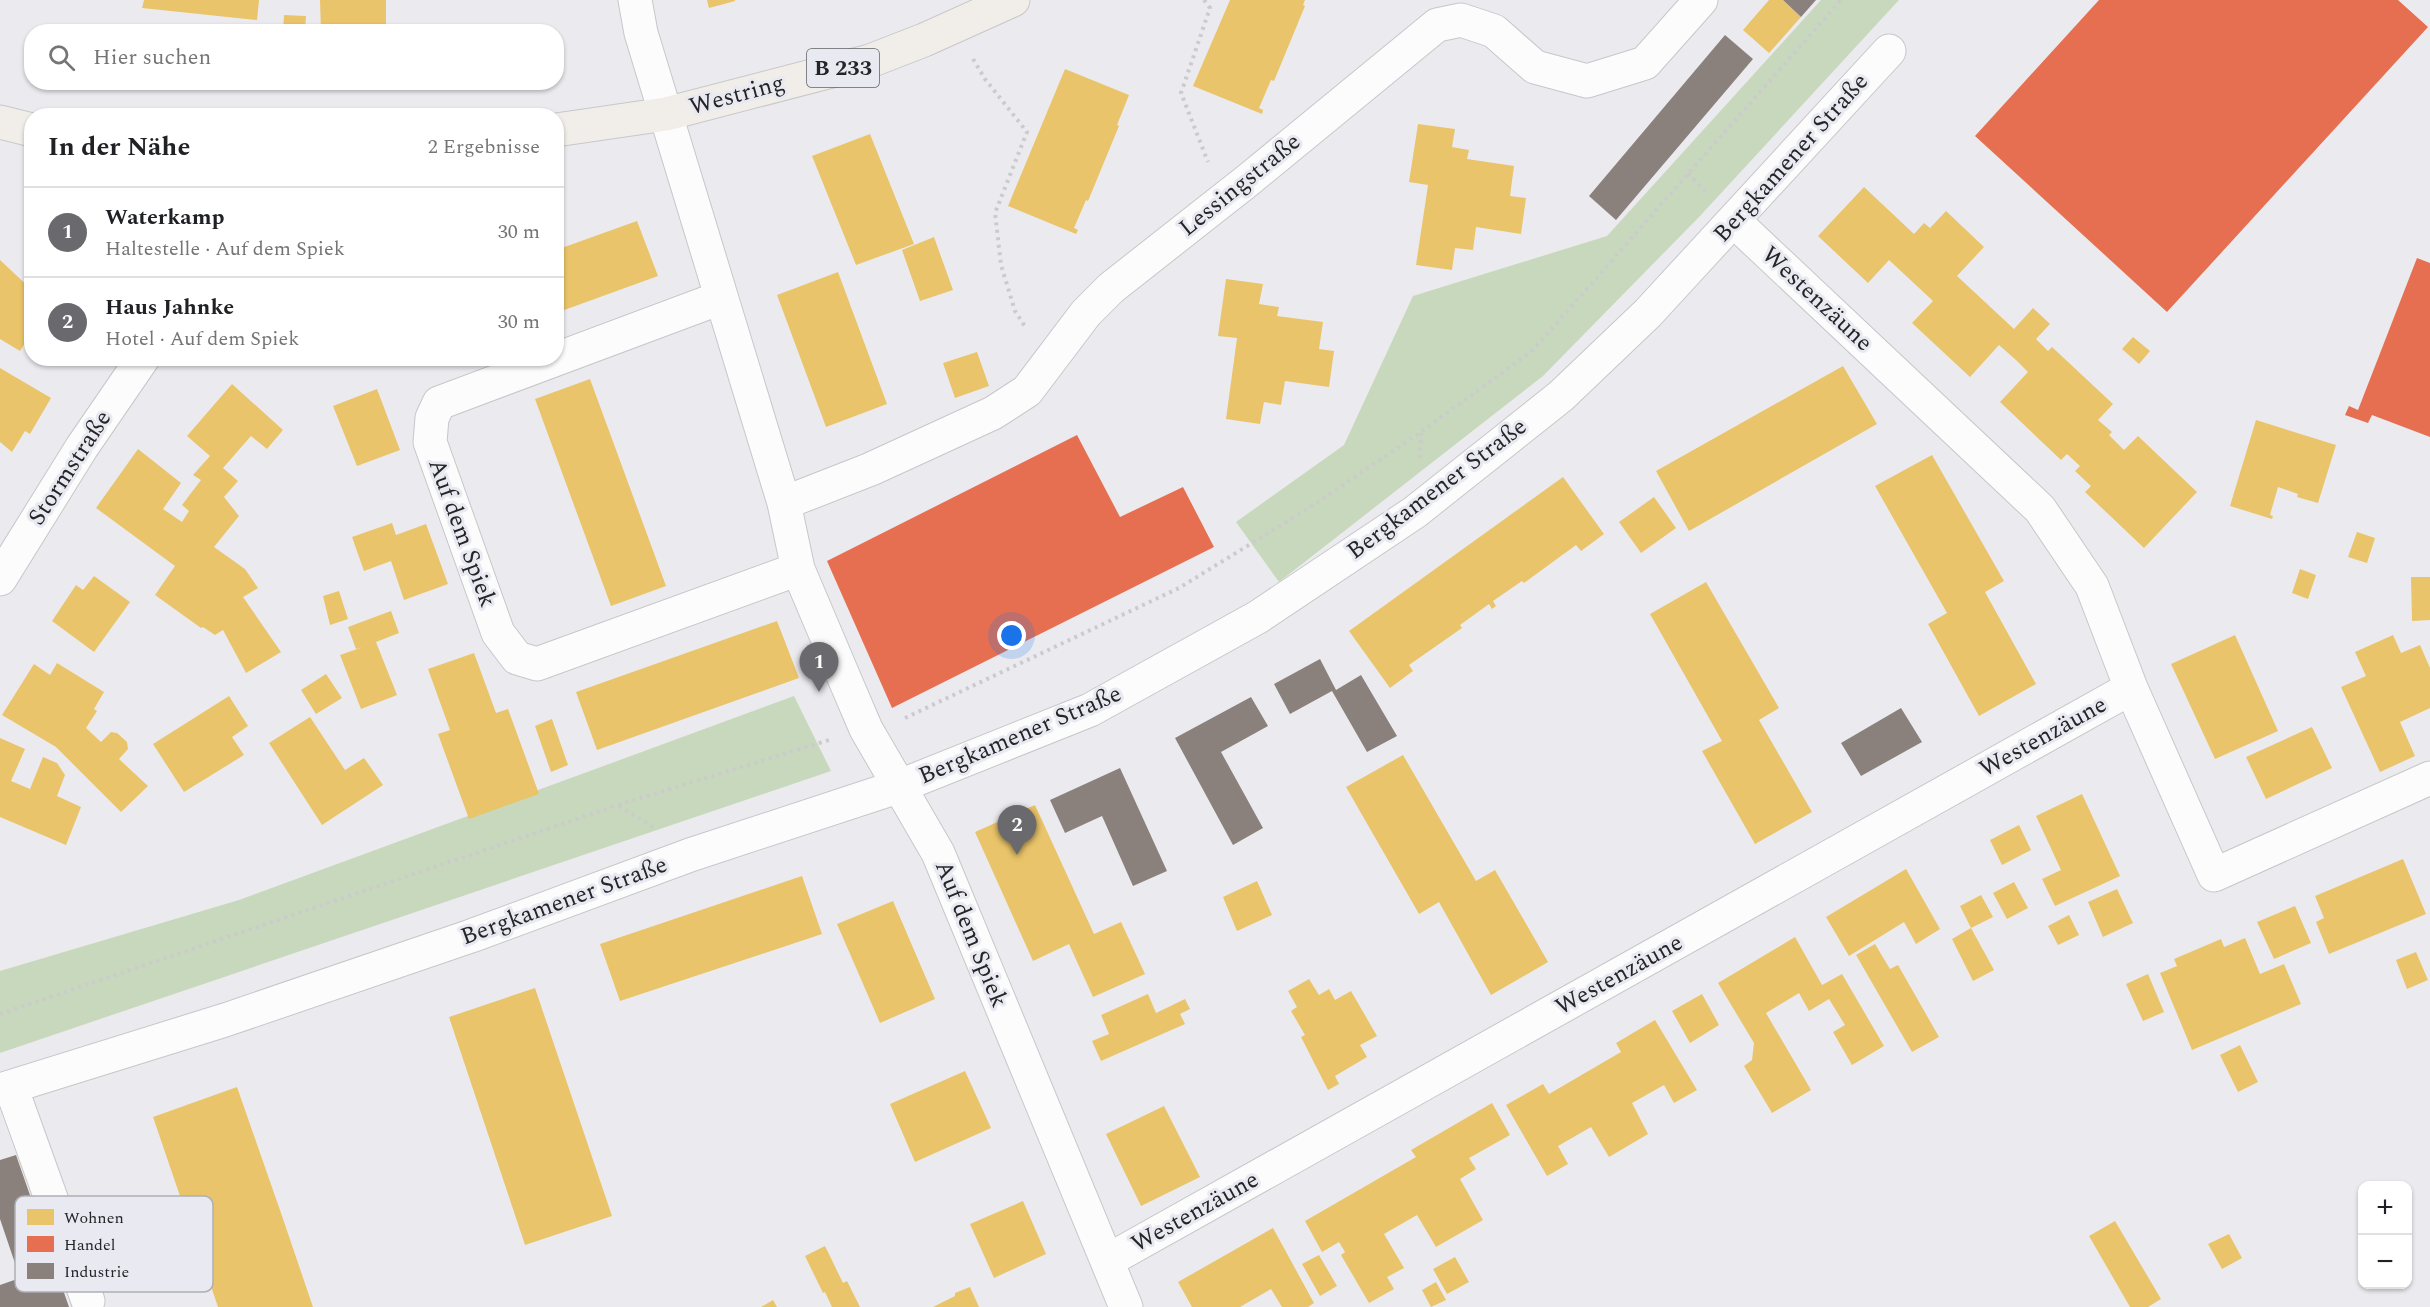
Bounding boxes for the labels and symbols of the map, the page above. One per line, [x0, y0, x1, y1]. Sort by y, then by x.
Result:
road number: B 233 [807, 49, 879, 87]
street label: Westring [685, 65, 789, 125]
street label: Bergkamener Straße [1705, 65, 1877, 251]
street label: Lessingstraße [1171, 124, 1309, 246]
street label: Westenzäune [1753, 238, 1881, 360]
street label: Stormstraße [19, 403, 121, 533]
street label: Bergkamener Straße [1339, 409, 1535, 569]
street label: Auf dem Spiek [418, 454, 506, 612]
your location [997, 621, 1026, 650]
pin: 1 [800, 642, 838, 692]
street label: Bergkamener Straße [913, 676, 1127, 794]
street label: Westenzäune [1973, 687, 2113, 787]
pin: 2 [998, 806, 1036, 855]
street label: Bergkamener Straße [456, 847, 672, 955]
street label: Auf dem Spiek [925, 855, 1017, 1013]
street label: Westenzäune [1549, 925, 1689, 1025]
street label: Westenzäune [1125, 1162, 1265, 1262]
legend [15, 1196, 213, 1292]
text: Wohnen [64, 1206, 124, 1230]
text: Handel [64, 1233, 116, 1257]
text: Industrie [64, 1260, 129, 1284]

